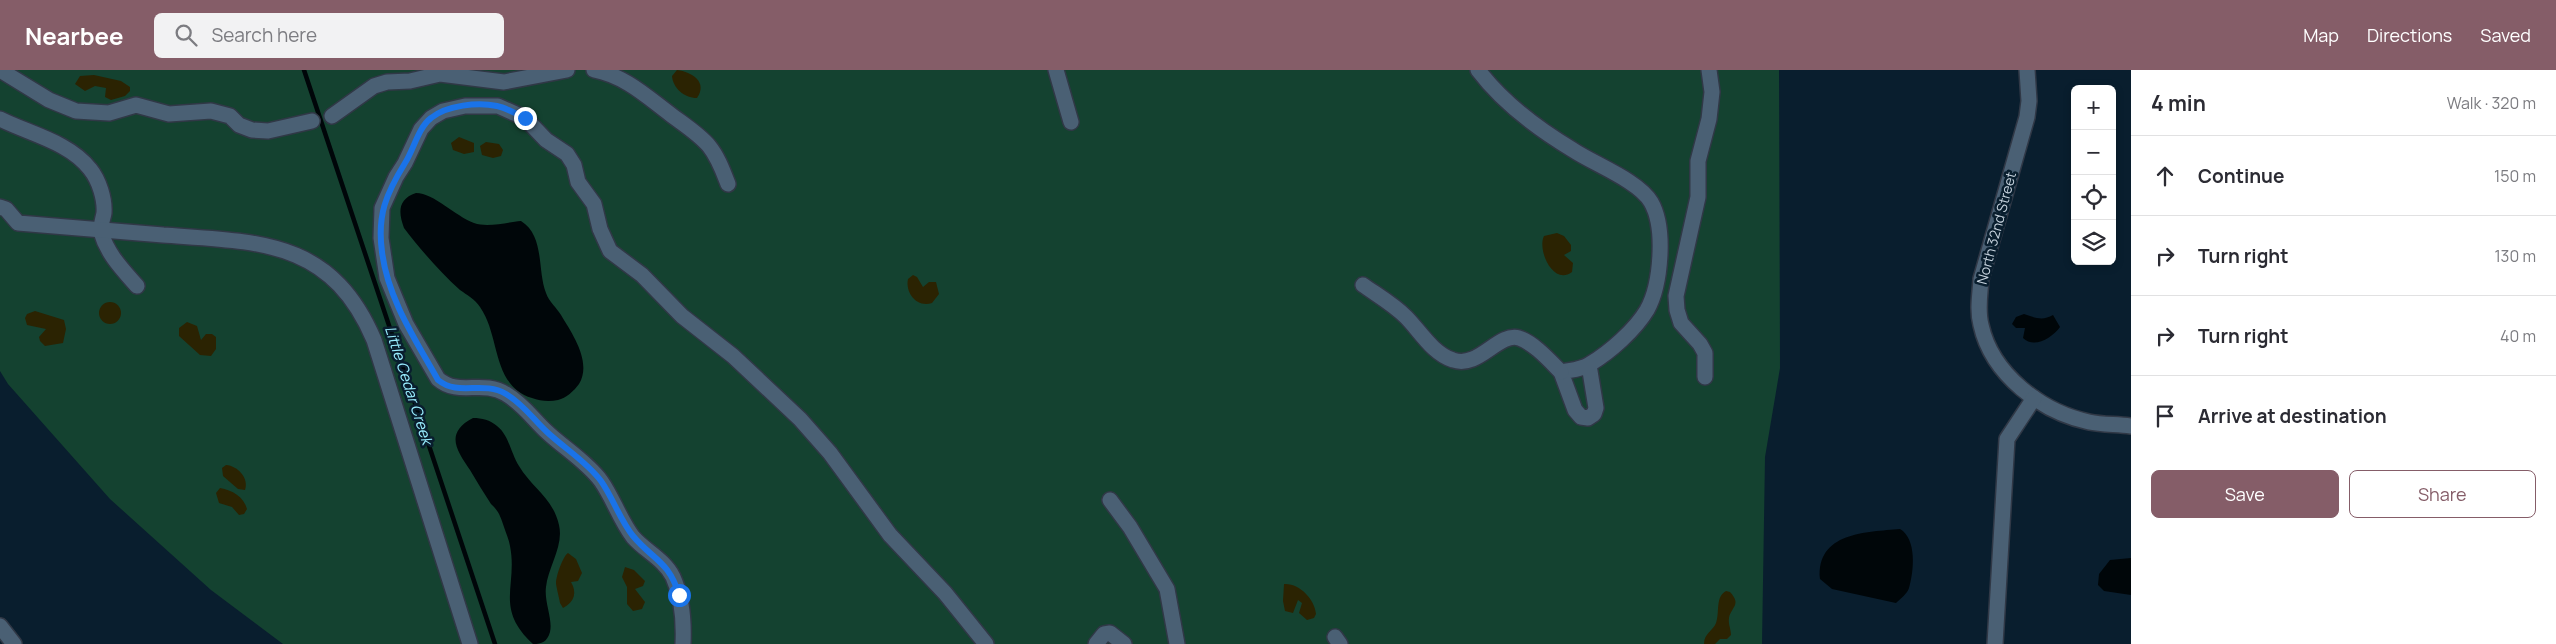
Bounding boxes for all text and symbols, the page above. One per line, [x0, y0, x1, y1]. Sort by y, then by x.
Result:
search box [154, 13, 504, 58]
text: Nearbee [25, 19, 124, 52]
icon: search [172, 21, 200, 49]
text: Search here [212, 22, 317, 48]
text: Map [2303, 23, 2339, 47]
text: Directions [2367, 23, 2452, 47]
text: Saved [2480, 23, 2531, 47]
map controls [2071, 85, 2116, 265]
button: + [2071, 85, 2116, 130]
text: 4 min [2151, 89, 2206, 117]
text: Walk · 320 m [2447, 92, 2536, 114]
route end [514, 107, 537, 130]
button: − [2071, 130, 2116, 175]
icon: ahead [2151, 162, 2179, 190]
text: Continue [2198, 163, 2284, 189]
text: 150 m [2494, 165, 2536, 187]
street label: North 32nd Street [1972, 169, 2020, 286]
button: locate [2071, 175, 2116, 220]
button: layers [2071, 220, 2116, 265]
icon: right [2151, 242, 2179, 270]
text: Turn right [2198, 243, 2288, 269]
text: 130 m [2494, 245, 2536, 267]
icon: right [2151, 322, 2179, 350]
water label: Little Cedar Creek [380, 323, 439, 449]
text: Turn right [2198, 323, 2288, 349]
text: 40 m [2500, 325, 2536, 347]
icon: arrive [2151, 402, 2179, 430]
text: Arrive at destination [2198, 403, 2387, 429]
button: Save [2151, 470, 2339, 518]
button: Share [2349, 470, 2536, 518]
route start [668, 584, 691, 607]

